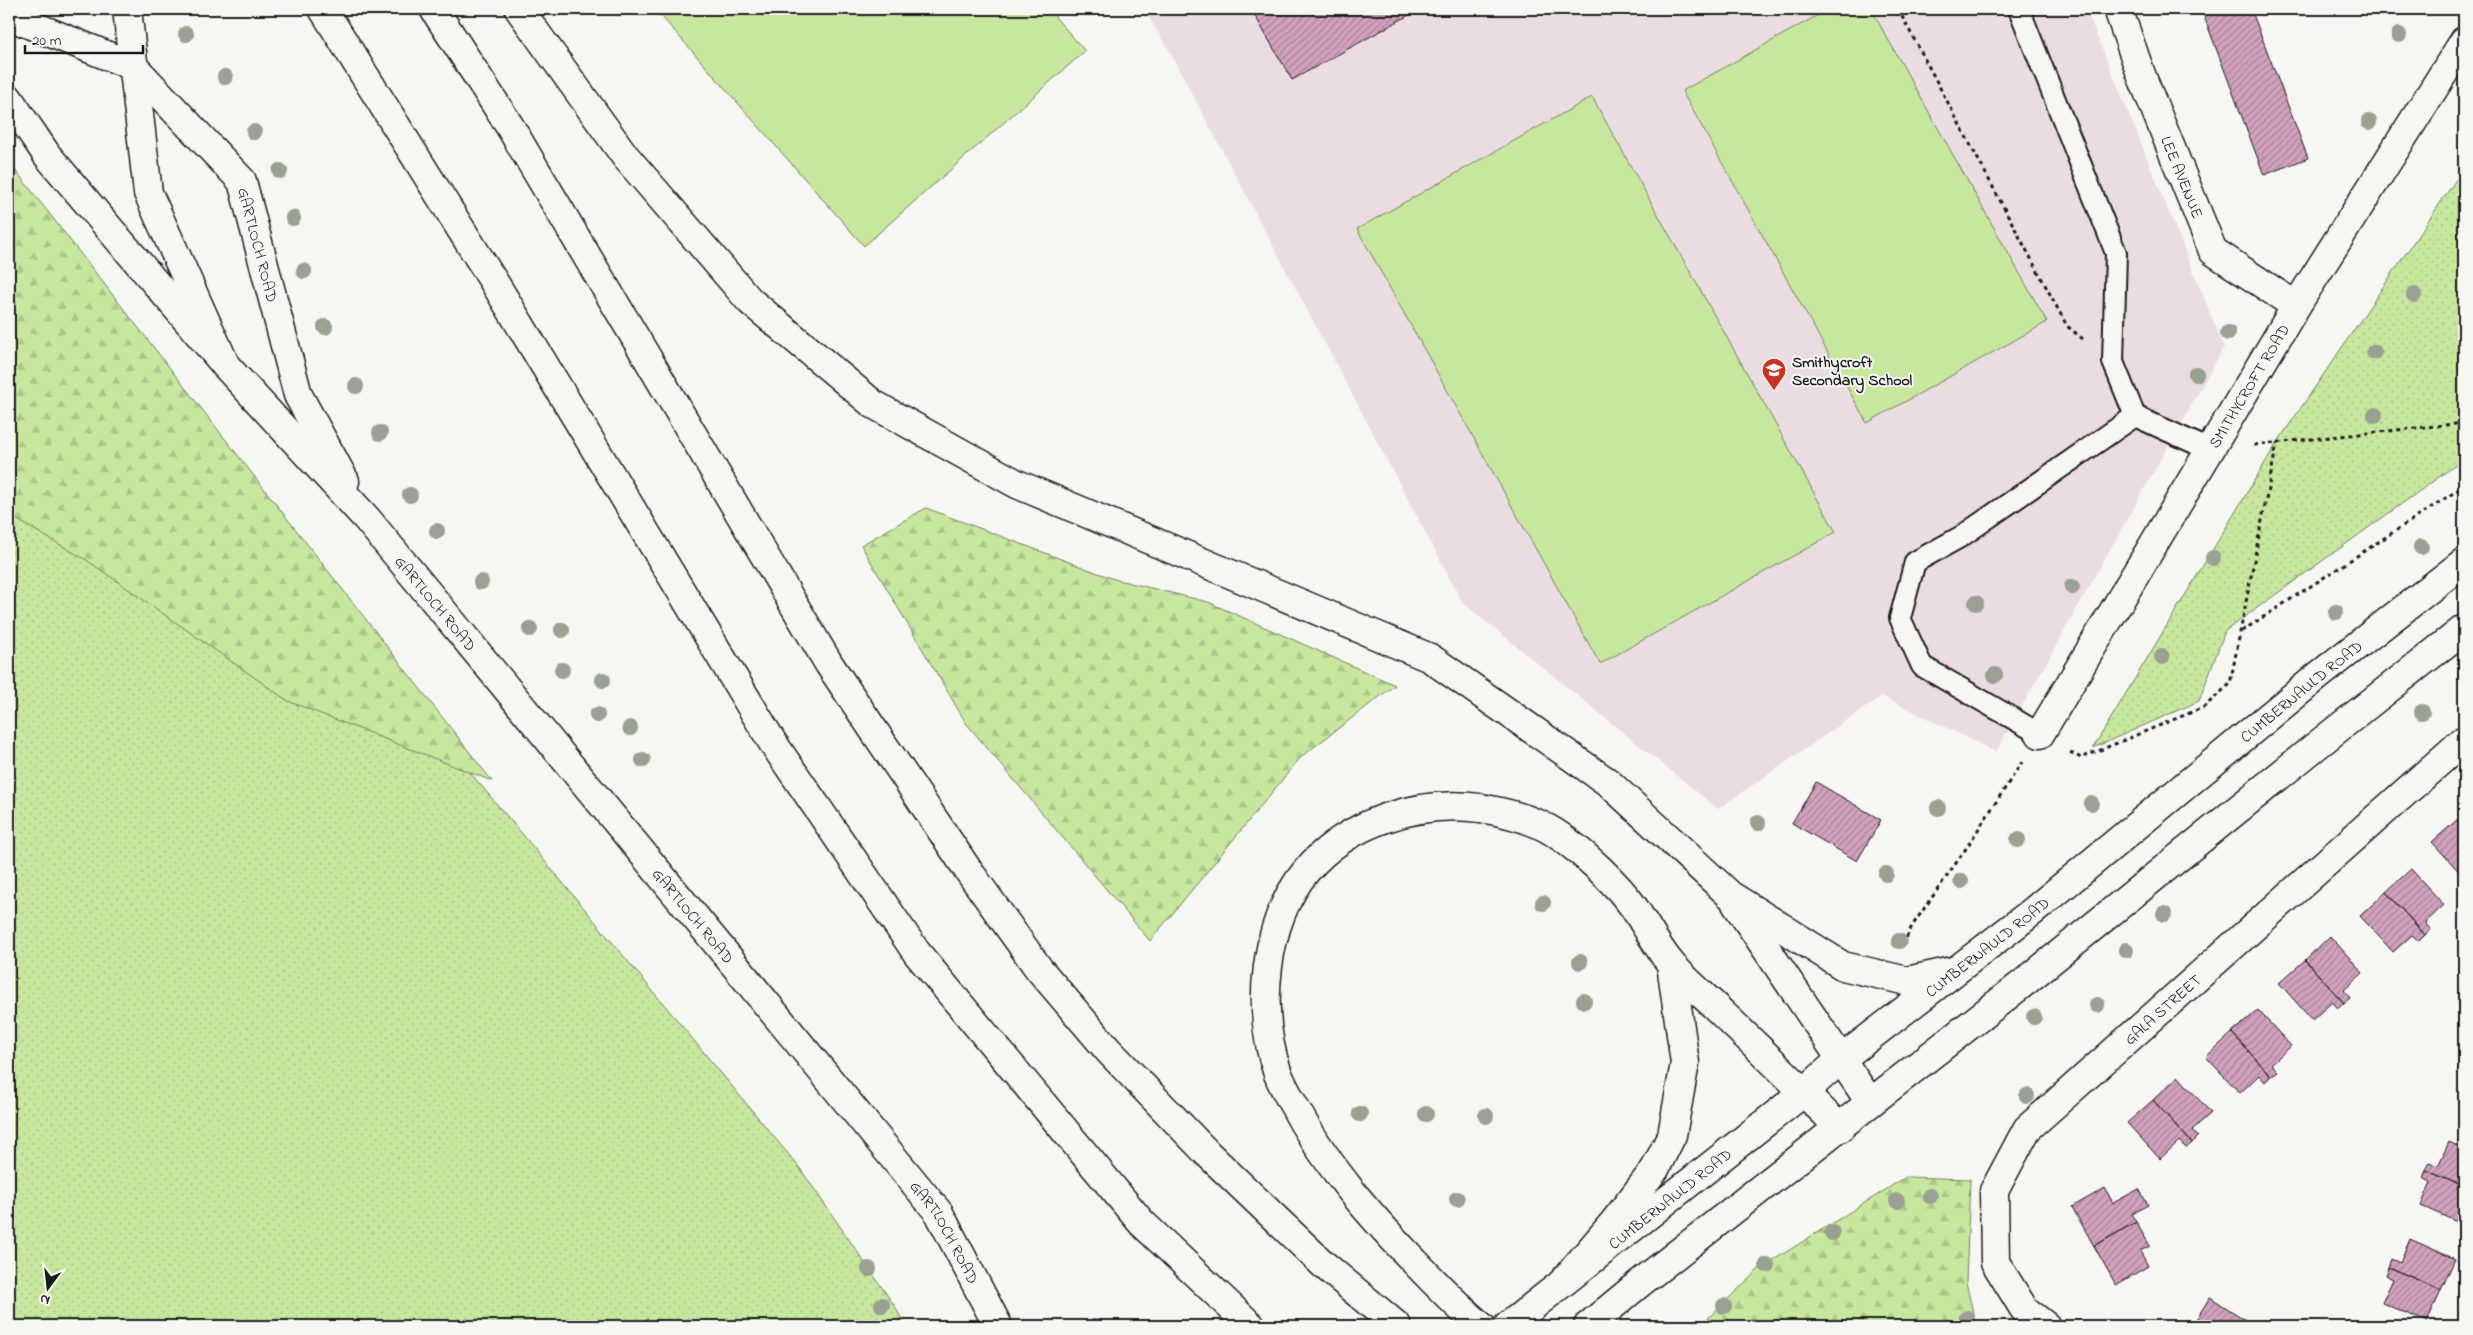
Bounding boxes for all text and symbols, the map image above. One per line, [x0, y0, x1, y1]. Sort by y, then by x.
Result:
scale bar [25, 22, 142, 54]
text: 20 m [32, 30, 62, 52]
street label: LEE AVENUE [2153, 133, 2208, 222]
street label: GARTLOCH ROAD [230, 185, 283, 305]
street label: SMITHYCROFT ROAD [2204, 320, 2297, 453]
place label: Smithycroft Secondary School [1792, 351, 1912, 394]
school or university icon: Smithycroft Secondary School [1761, 357, 1787, 391]
street label: GARTLOCH ROAD [388, 551, 481, 657]
street label: CUMBERNAULD ROAD [2236, 635, 2368, 749]
street label: GARTLOCH ROAD [645, 864, 739, 970]
street label: CUMBERNAULD ROAD [1921, 892, 2055, 1004]
street label: GALA STREET [2119, 969, 2207, 1051]
street label: CUMBERNAULD ROAD [1604, 1143, 1738, 1256]
street label: GARTLOCH ROAD [903, 1176, 984, 1289]
north arrow [22, 1262, 72, 1312]
text: N [38, 1288, 52, 1310]

